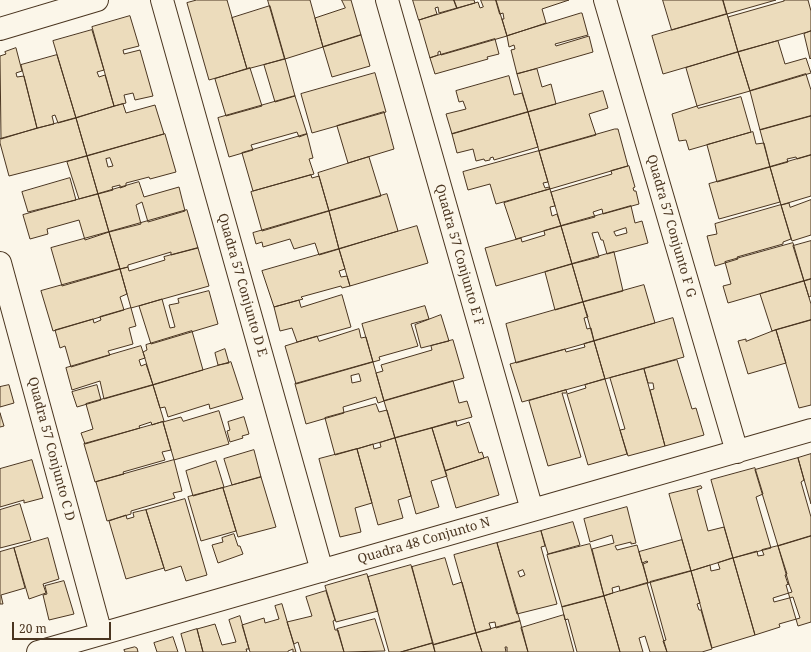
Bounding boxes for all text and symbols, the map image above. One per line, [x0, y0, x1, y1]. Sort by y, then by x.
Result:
street label: Quadra 57 Conjunto F G [643, 153, 699, 299]
street label: Quadra 57 Conjunto E F [431, 182, 487, 328]
street label: Quadra 57 Conjunto D E [214, 211, 270, 359]
street label: Quadra 57 Conjunto C D [24, 375, 78, 523]
street label: Quadra 48 Conjunto N [356, 515, 492, 567]
scale bar [14, 614, 113, 640]
text: 20 m [19, 620, 47, 637]

